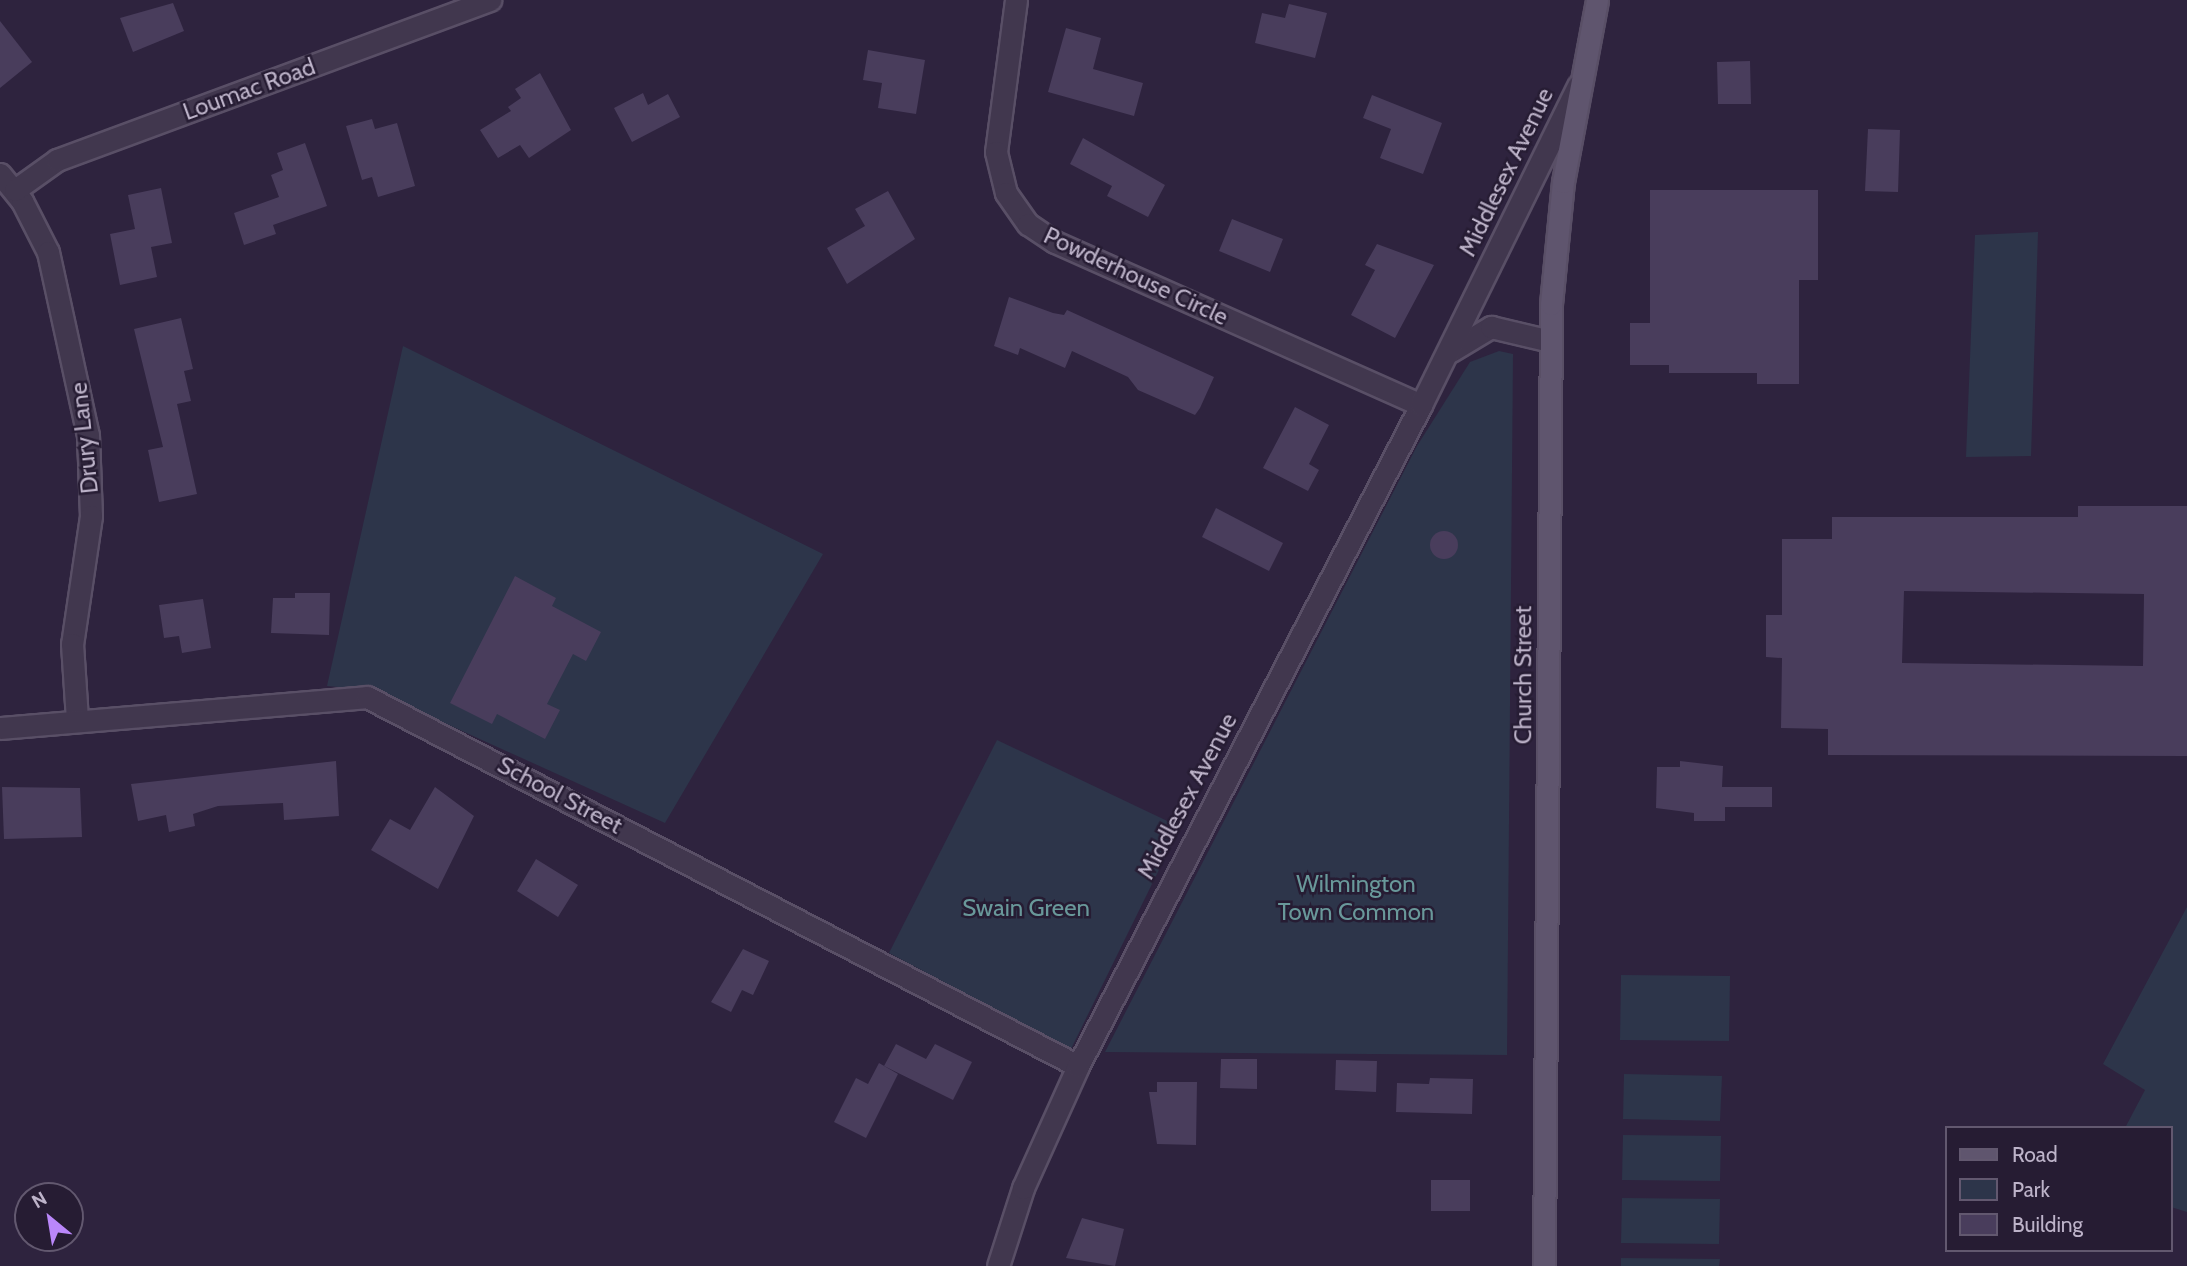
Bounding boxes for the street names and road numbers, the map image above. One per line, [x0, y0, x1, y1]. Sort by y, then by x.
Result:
street label: Loumac Road [179, 52, 319, 126]
street label: Middlesex Avenue [1453, 83, 1559, 261]
street label: Powderhouse Circle [1039, 221, 1233, 331]
street label: Drury Lane [64, 381, 104, 495]
street label: Church Street [1509, 606, 1537, 744]
street label: Middlesex Avenue [1131, 708, 1243, 884]
street label: School Street [493, 750, 627, 840]

